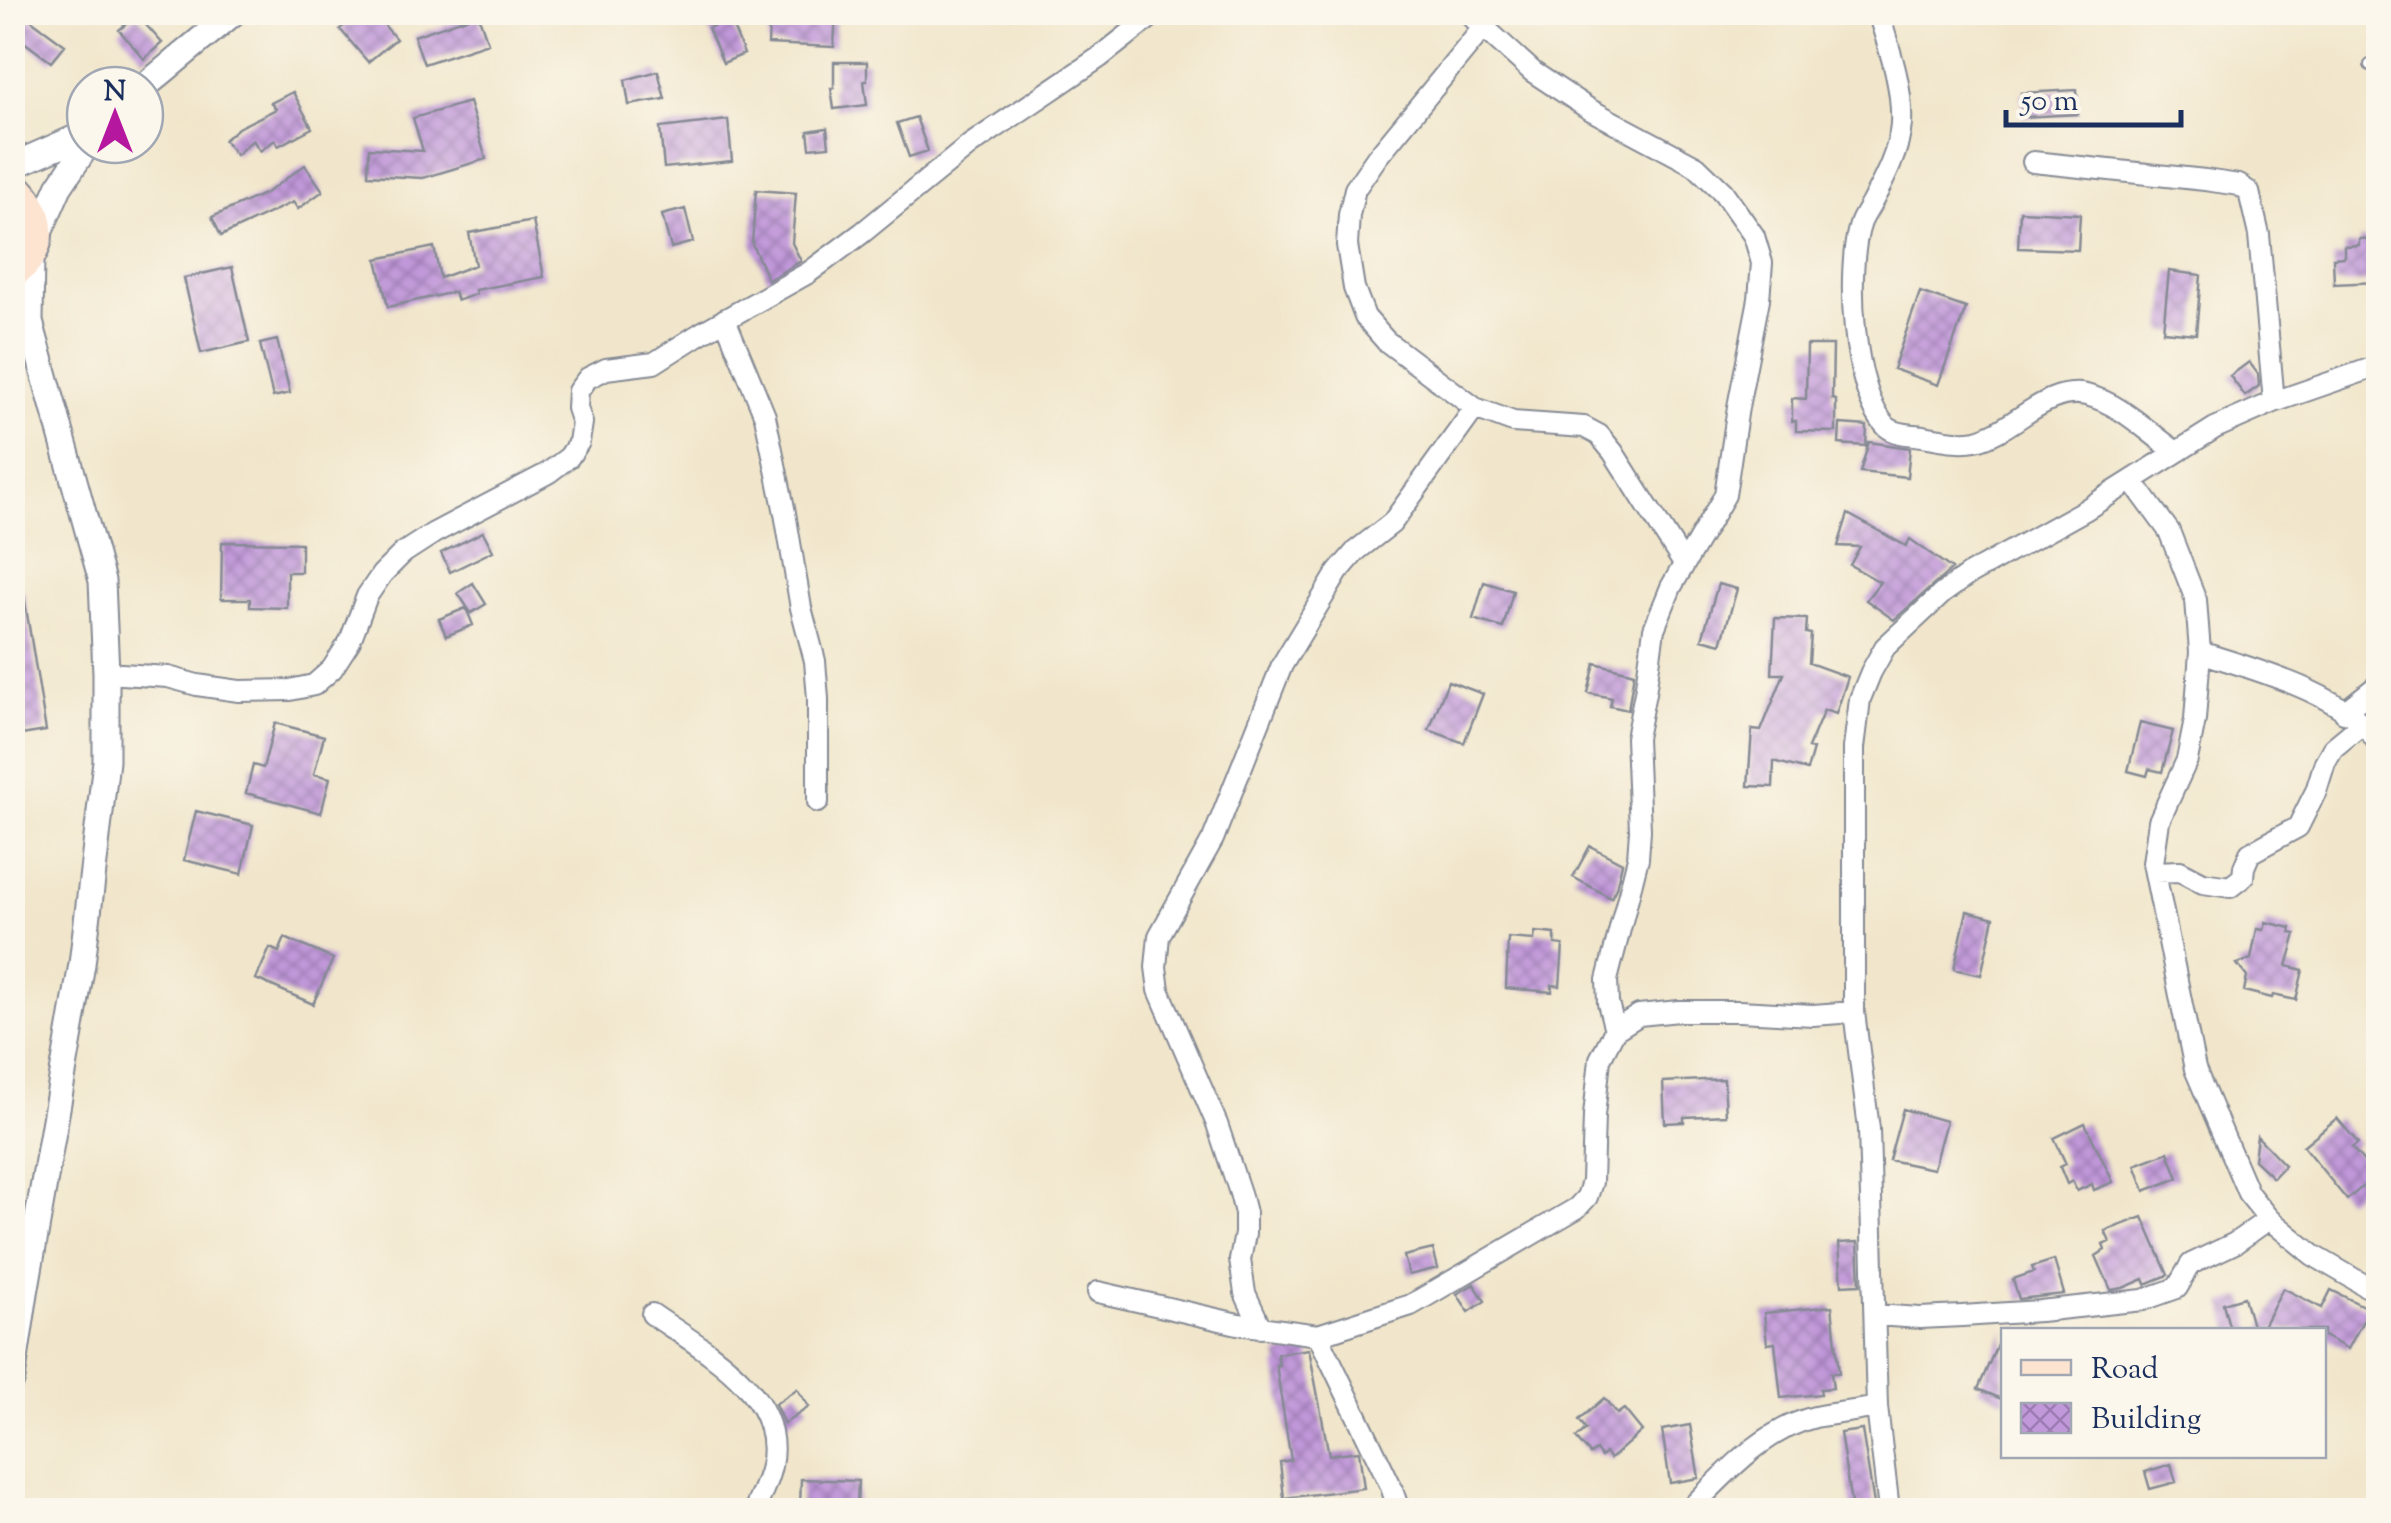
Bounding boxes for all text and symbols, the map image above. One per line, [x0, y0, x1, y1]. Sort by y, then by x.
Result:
north arrow [65, 65, 165, 165]
scale bar [2006, 65, 2181, 127]
text: N [104, 73, 126, 113]
text: 50 m [2019, 81, 2079, 124]
legend [2001, 1328, 2326, 1458]
text: Road [2091, 1349, 2158, 1392]
text: Building [2091, 1399, 2201, 1442]

